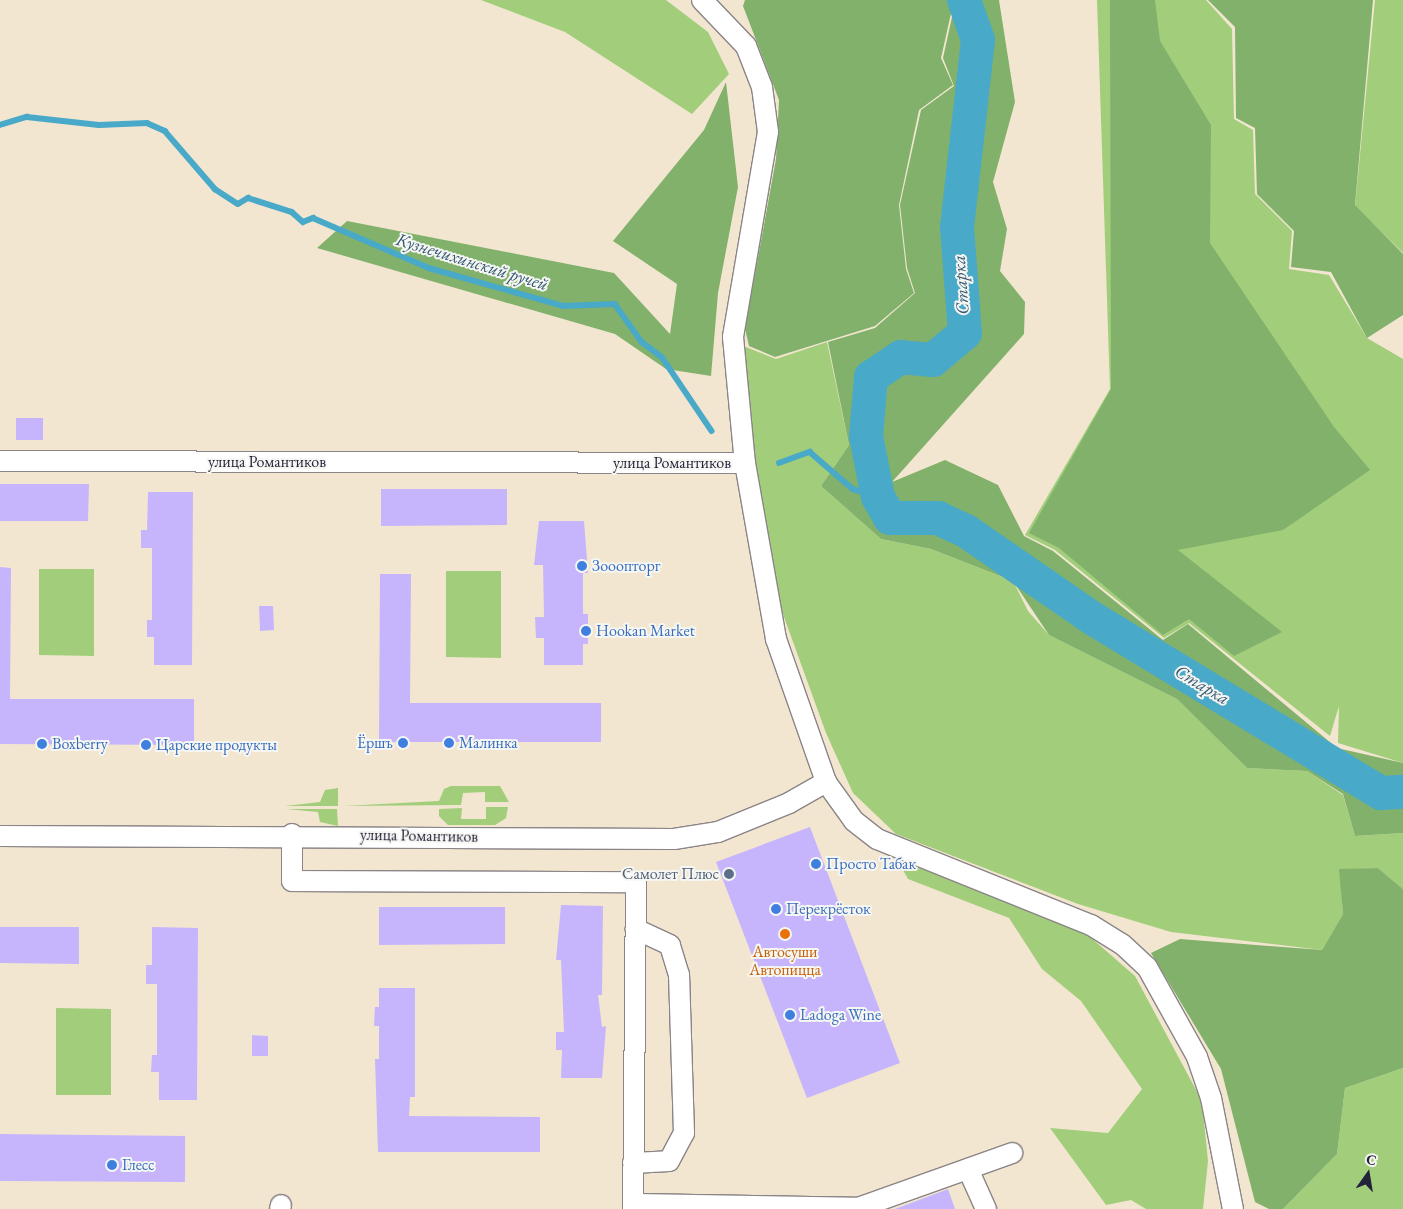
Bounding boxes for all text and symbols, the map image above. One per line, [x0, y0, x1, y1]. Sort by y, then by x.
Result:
water label: Кузнечихинский ручей [393, 229, 551, 295]
water label: Старка [948, 255, 974, 315]
street label: улица Романтиков [208, 452, 326, 472]
street label: улица Романтиков [613, 453, 731, 473]
place label: Зооопторг [592, 556, 660, 576]
marker: Зооопторг [576, 560, 588, 572]
place label: Hookan Market [596, 621, 695, 641]
marker: Hookan Market [580, 625, 592, 637]
water label: Старка [1171, 660, 1233, 710]
place label: Ёршъ [357, 733, 393, 753]
place label: Малинка [459, 733, 518, 753]
place label: Boxberry [52, 734, 108, 754]
place label: Царские продукты [156, 735, 277, 755]
marker: Ёршъ [397, 737, 409, 749]
marker: Малинка [443, 737, 455, 749]
marker: Boxberry [36, 738, 48, 750]
marker: Царские продукты [140, 739, 152, 751]
street label: улица Романтиков [360, 825, 478, 847]
place label: Просто Табак [826, 854, 916, 874]
marker: Просто Табак [810, 858, 822, 870]
place label: Самолет Плюс [622, 864, 719, 884]
marker: Самолет Плюс [723, 868, 735, 880]
place label: Перекрёсток [786, 899, 871, 919]
marker: Перекрёсток [770, 903, 782, 915]
marker: Автосуши Автопицца [779, 928, 791, 940]
place label: Автосуши Автопицца [749, 942, 821, 980]
place label: Ladoga Wine [800, 1005, 881, 1025]
marker: Ladoga Wine [784, 1009, 796, 1021]
north arrow [1343, 1149, 1393, 1199]
text: С [1365, 1149, 1378, 1169]
place label: Глесс [122, 1155, 155, 1175]
marker: Глесс [106, 1159, 118, 1171]

